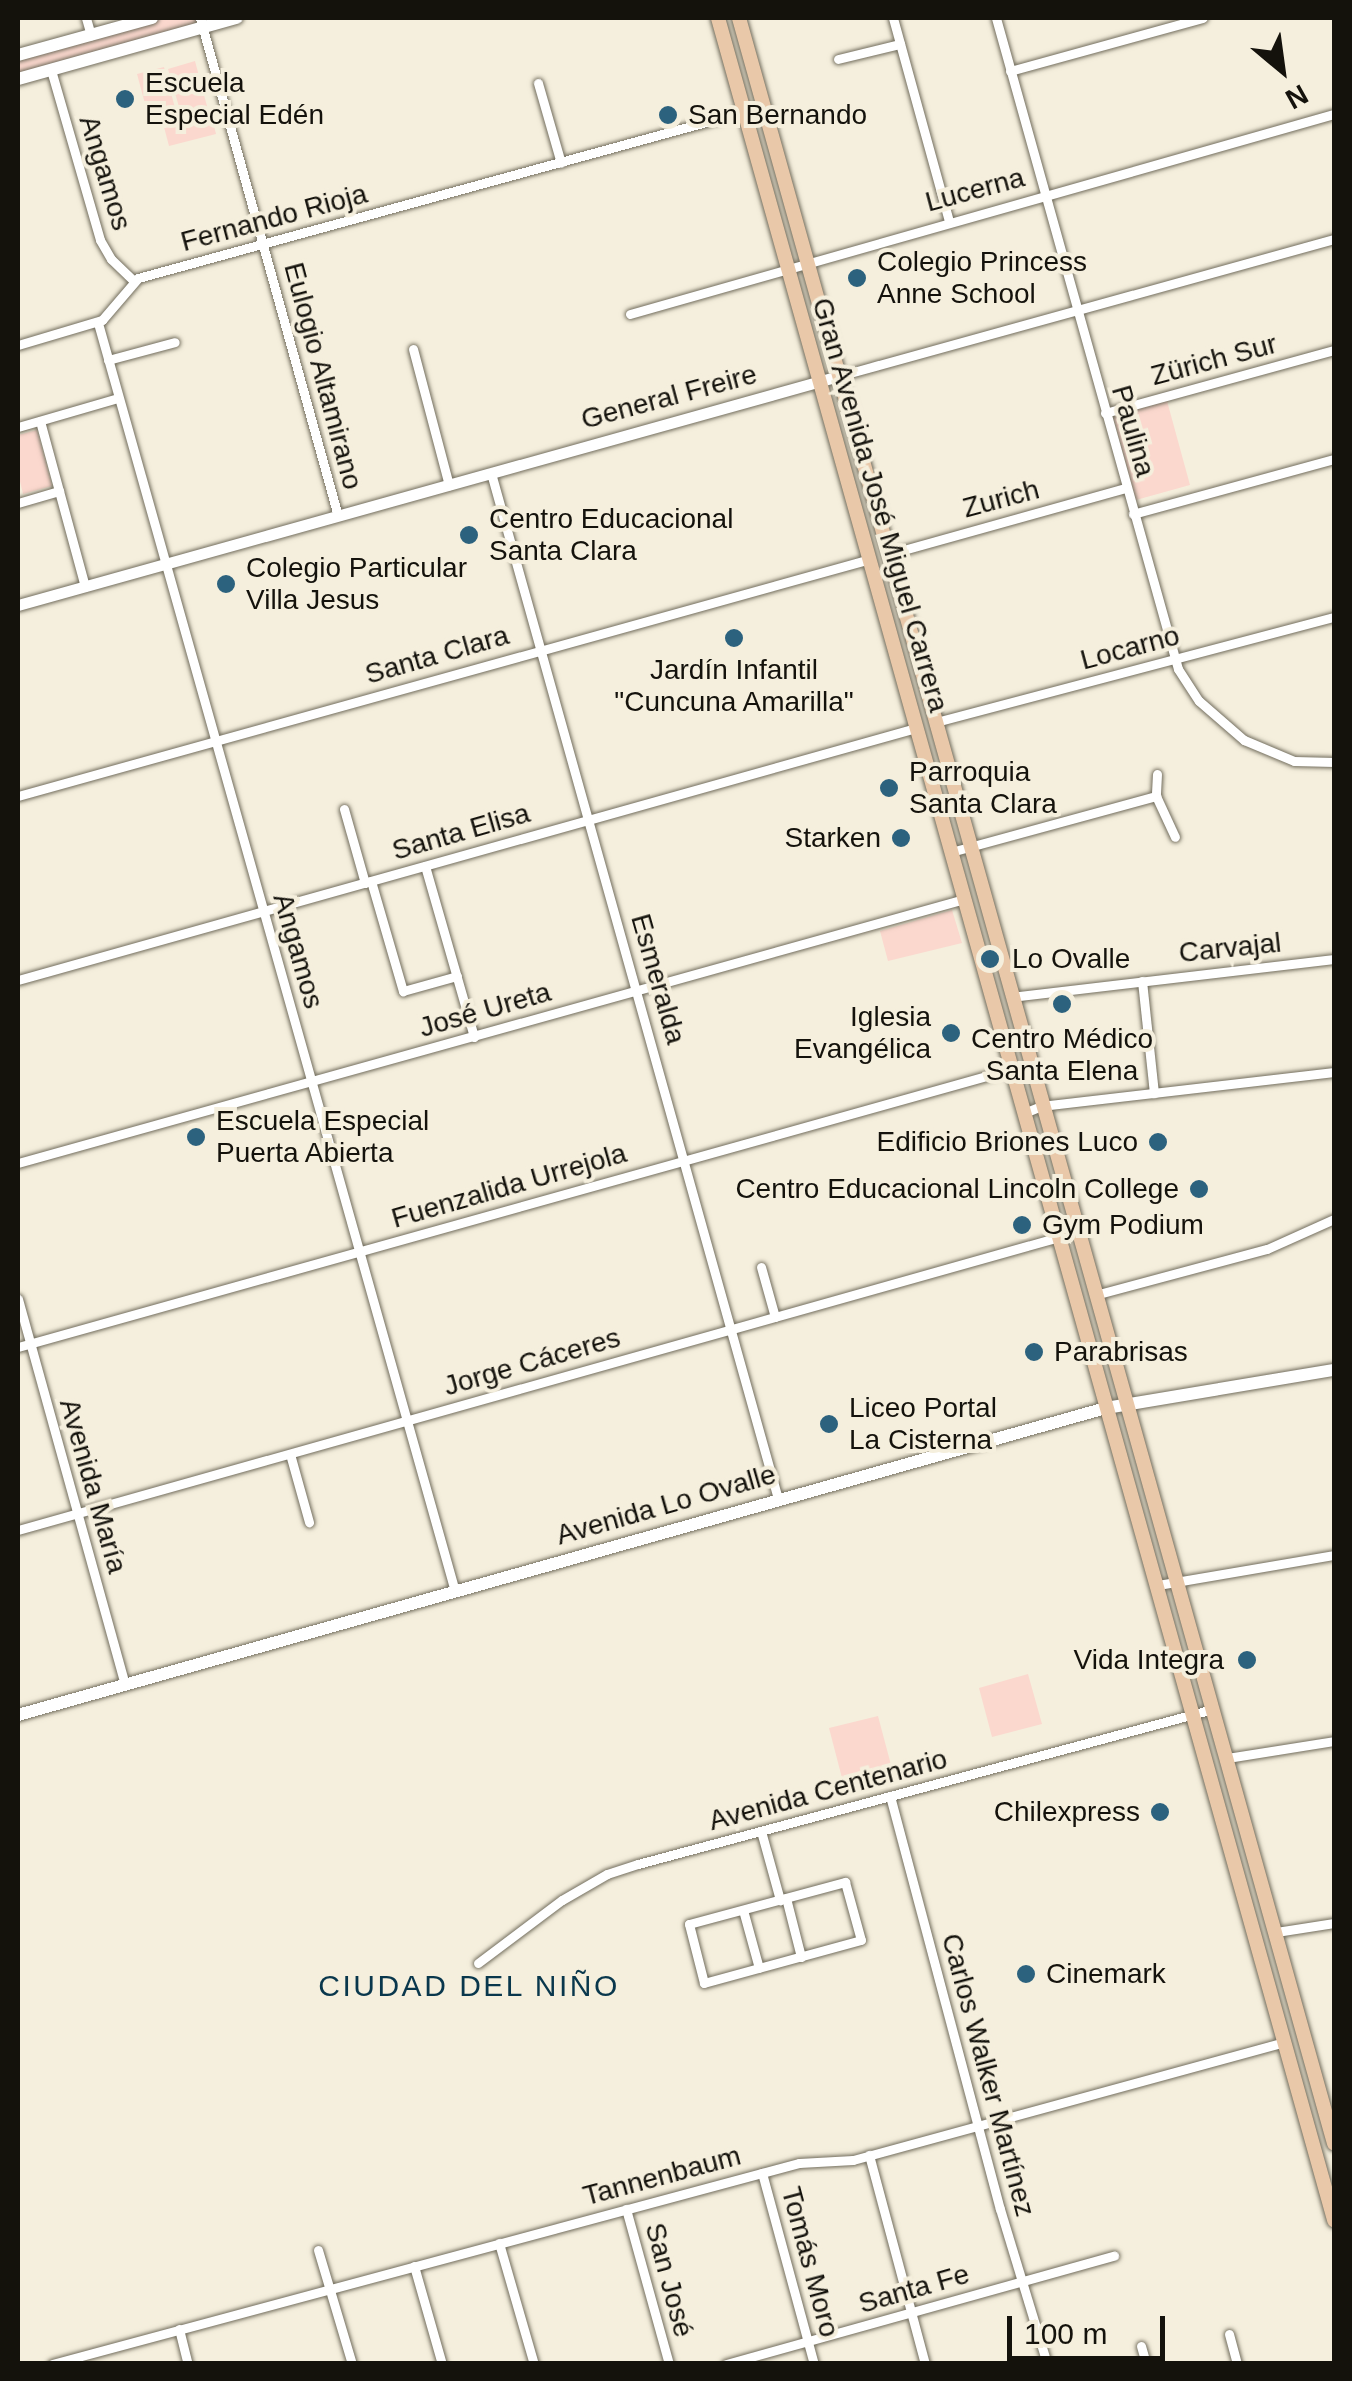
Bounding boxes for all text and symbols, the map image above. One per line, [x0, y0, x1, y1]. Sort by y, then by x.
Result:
north arrow [1232, 20, 1332, 120]
place label: Escuela Especial Edén [145, 66, 324, 132]
text: N [1280, 78, 1313, 115]
marker: Escuela Especial Edén [114, 88, 136, 110]
place label: San Bernando [688, 98, 867, 132]
marker: San Bernando [657, 104, 679, 126]
street label: Angamos [72, 112, 138, 234]
street label: Lucerna [922, 161, 1028, 219]
street label: Fernando Rioja [177, 177, 371, 259]
place label: Colegio Princess Anne School [877, 245, 1087, 311]
street label: Eulogio Altamirano [276, 258, 370, 494]
marker: Colegio Princess Anne School [846, 267, 868, 289]
street label: Gran Avenida José Miguel Carrera [805, 293, 955, 717]
street label: Zürich Sur [1147, 327, 1281, 393]
street label: General Freire [577, 357, 761, 437]
street label: Paulina [1104, 381, 1162, 481]
street label: Zurich [959, 473, 1043, 525]
place label: Centro Educacional Santa Clara [489, 502, 733, 568]
marker: Centro Educacional Santa Clara [458, 524, 480, 546]
place label: Colegio Particular Villa Jesus [246, 551, 467, 617]
marker: Colegio Particular Villa Jesus [215, 573, 237, 595]
street label: Santa Clara [361, 618, 513, 692]
street label: Locarno [1077, 619, 1183, 677]
marker: Jardín Infantil "Cuncuna Amarilla" [723, 627, 745, 649]
place label: Jardín Infantil "Cuncuna Amarilla" [614, 653, 854, 719]
place label: Parroquia Santa Clara [909, 755, 1057, 821]
marker: Parroquia Santa Clara [878, 777, 900, 799]
street label: Santa Elisa [388, 796, 534, 868]
place label: Starken [785, 821, 881, 855]
marker: Starken [890, 827, 912, 849]
street label: Angamos [266, 890, 330, 1012]
street label: Esmeralda [623, 910, 693, 1048]
street label: Carvajal [1177, 926, 1283, 970]
place label: Lo Ovalle [1012, 942, 1130, 976]
marker: Lo Ovalle [977, 946, 1003, 972]
street label: José Ureta [415, 975, 555, 1045]
marker: Centro Médico Santa Elena [1049, 991, 1075, 1017]
place label: Iglesia Evangélica [794, 1000, 931, 1066]
marker: Iglesia Evangélica [940, 1022, 962, 1044]
place label: Centro Médico Santa Elena [971, 1022, 1153, 1088]
place label: Escuela Especial Puerta Abierta [216, 1104, 429, 1170]
place label: Edificio Briones Luco [877, 1125, 1138, 1159]
marker: Escuela Especial Puerta Abierta [185, 1126, 207, 1148]
marker: Edificio Briones Luco [1147, 1131, 1169, 1153]
street label: Fuenzalida Urrejola [388, 1136, 630, 1236]
place label: Centro Educacional Lincoln College [735, 1172, 1179, 1206]
marker: Centro Educacional Lincoln College [1188, 1178, 1210, 1200]
place label: Gym Podium [1042, 1208, 1204, 1242]
marker: Gym Podium [1011, 1214, 1033, 1236]
street label: Jorge Cáceres [440, 1321, 624, 1403]
place label: Parabrisas [1054, 1335, 1188, 1369]
marker: Parabrisas [1023, 1341, 1045, 1363]
place label: Liceo Portal La Cisterna [849, 1391, 997, 1457]
street label: Avenida María [52, 1395, 134, 1577]
marker: Liceo Portal La Cisterna [818, 1413, 840, 1435]
street label: Avenida Lo Ovalle [552, 1458, 780, 1552]
place label: Vida Integra [1074, 1643, 1224, 1677]
marker: Vida Integra [1234, 1647, 1260, 1673]
street label: Avenida Centenario [705, 1742, 951, 1838]
place label: Chilexpress [994, 1795, 1140, 1829]
marker: Chilexpress [1149, 1801, 1171, 1823]
street label: Carlos Walker Martínez [934, 1930, 1042, 2220]
place label: Cinemark [1046, 1957, 1166, 1991]
marker: Cinemark [1015, 1963, 1037, 1985]
district label: CIUDAD DEL NIÑO [318, 1968, 620, 2004]
street label: Tannenbaum [579, 2139, 745, 2213]
street label: Tomás Moro [774, 2183, 846, 2341]
street label: San José [638, 2219, 700, 2341]
street label: Santa Fe [855, 2257, 973, 2321]
scale bar [1012, 2296, 1170, 2358]
text: 100 m [1024, 2317, 1107, 2350]

